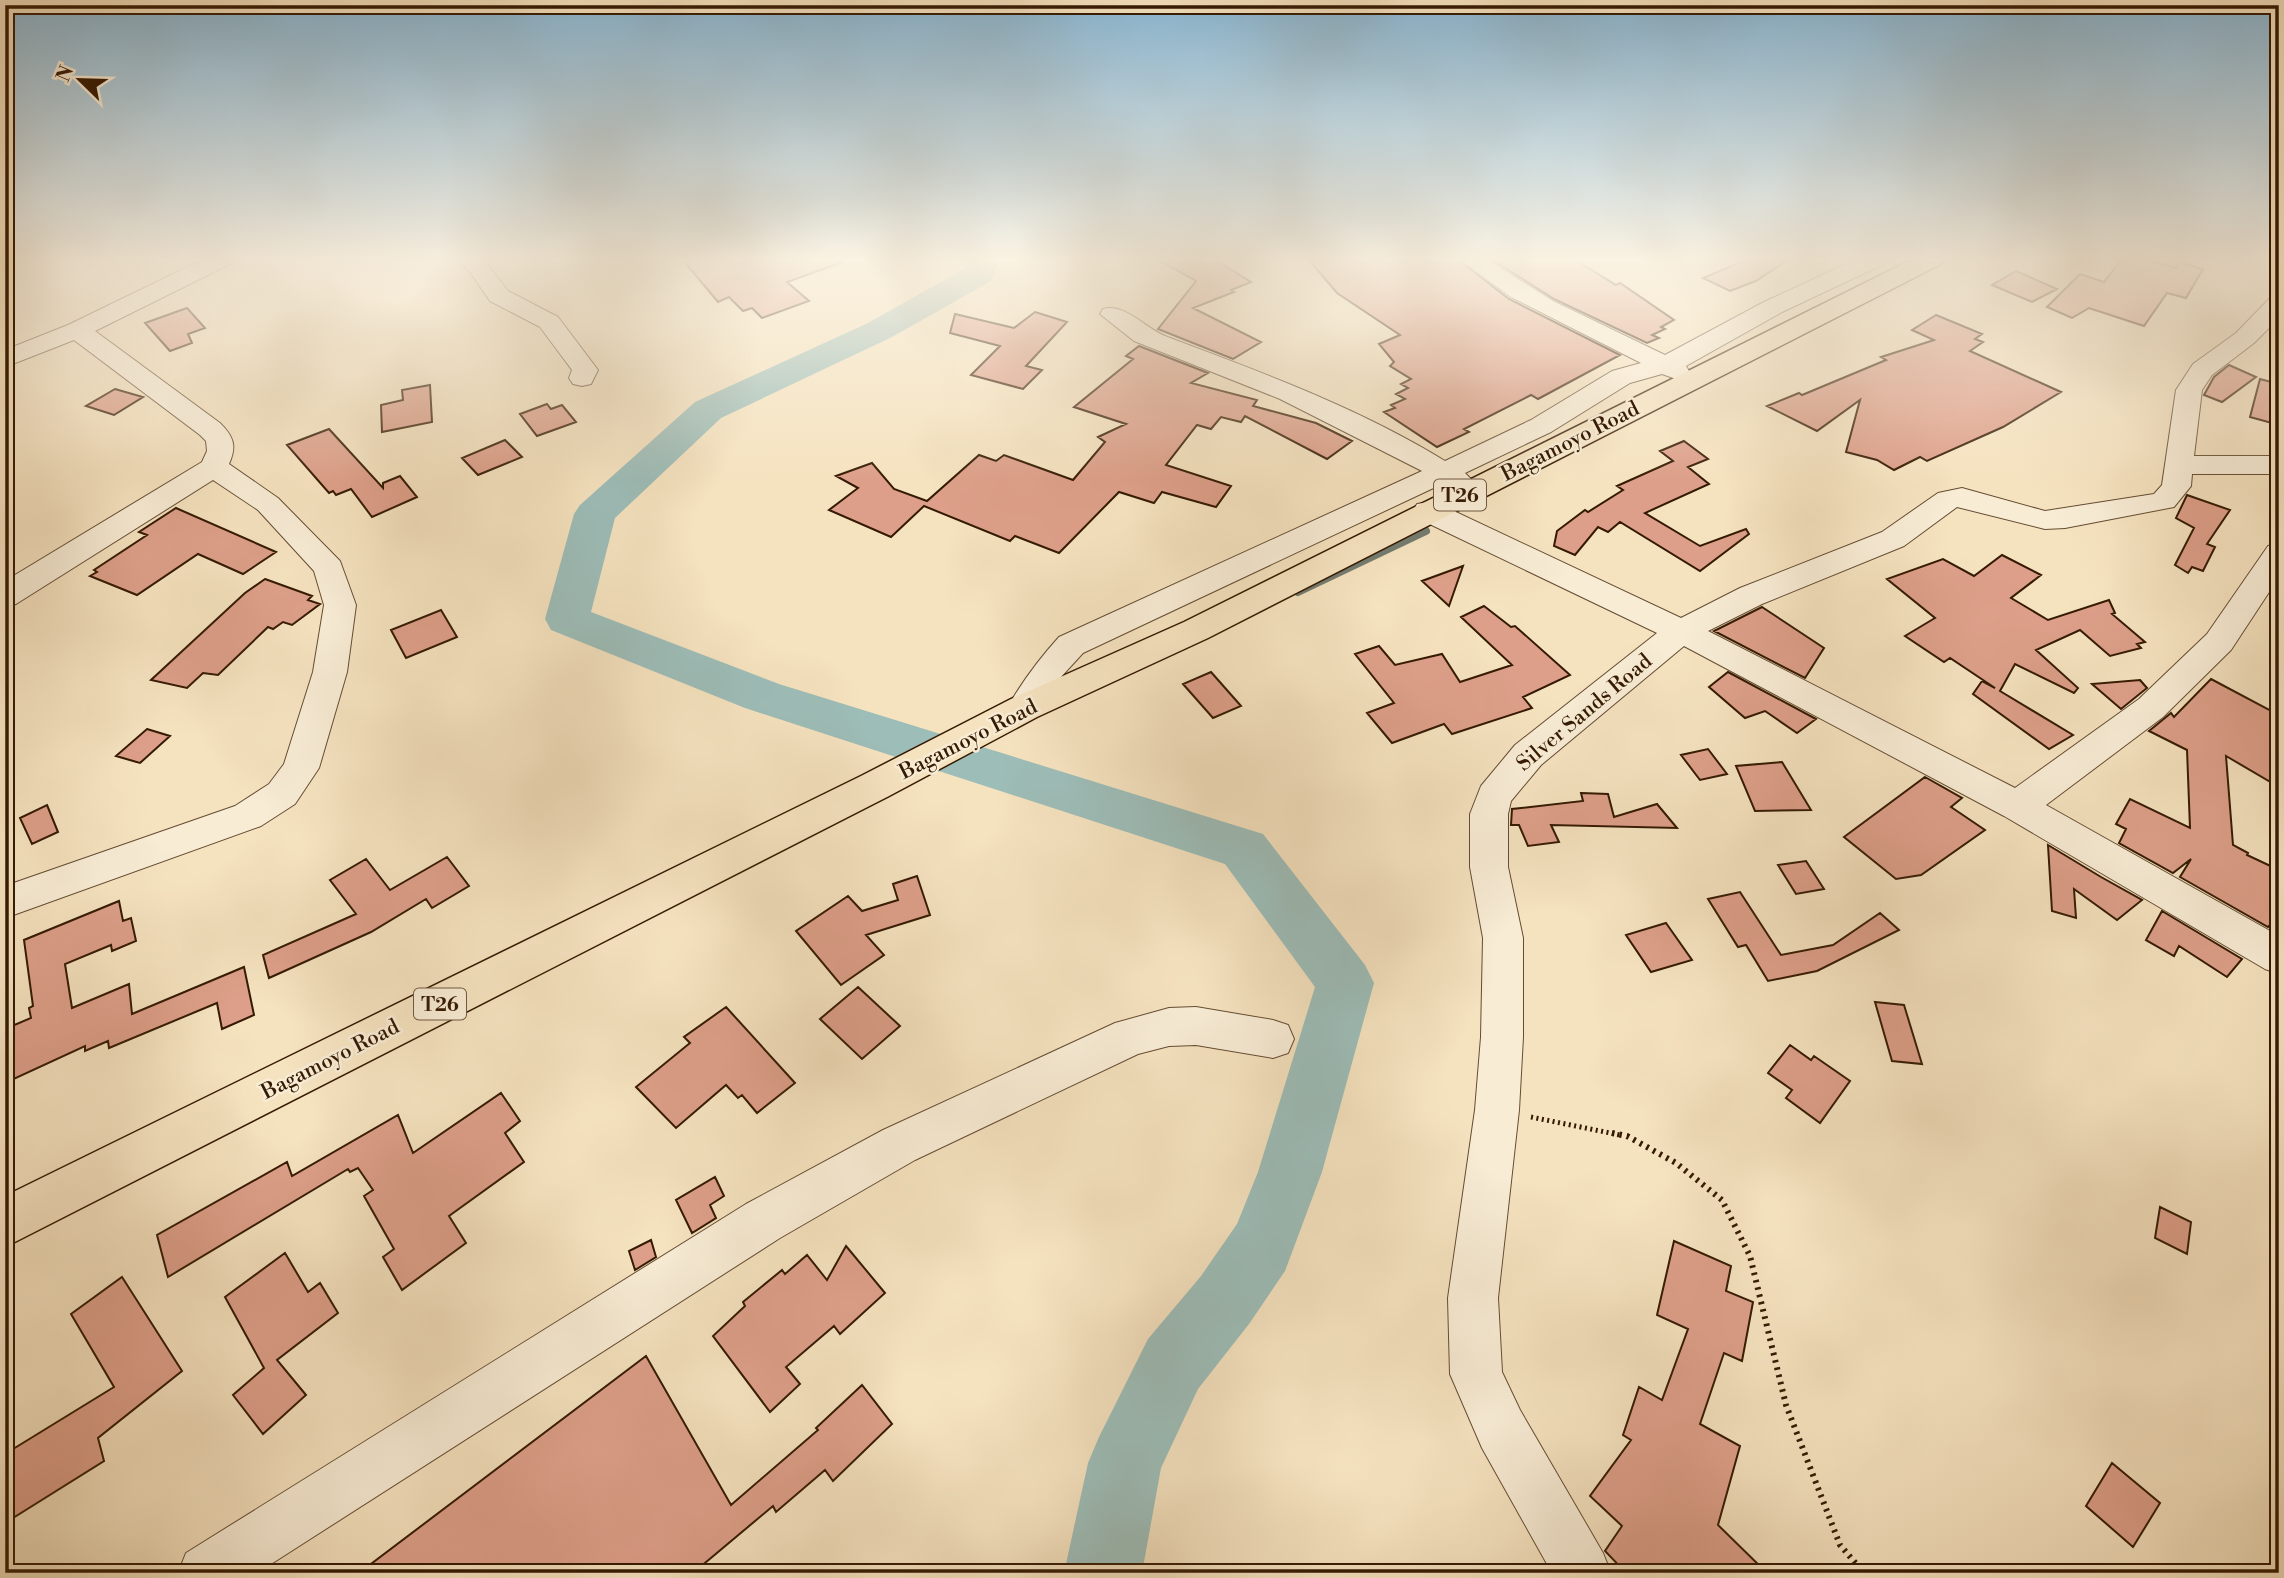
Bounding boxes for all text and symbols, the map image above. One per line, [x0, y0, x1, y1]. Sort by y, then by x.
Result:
north arrow [46, 46, 116, 116]
text: N [51, 62, 79, 85]
street label: Bagamoyo Road [1496, 396, 1644, 488]
road number: T26 [1434, 480, 1486, 510]
street label: Silver Sands Road [1512, 648, 1658, 777]
street label: Bagamoyo Road [894, 694, 1042, 786]
road number: T26 [414, 988, 466, 1020]
street label: Bagamoyo Road [256, 1014, 404, 1106]

